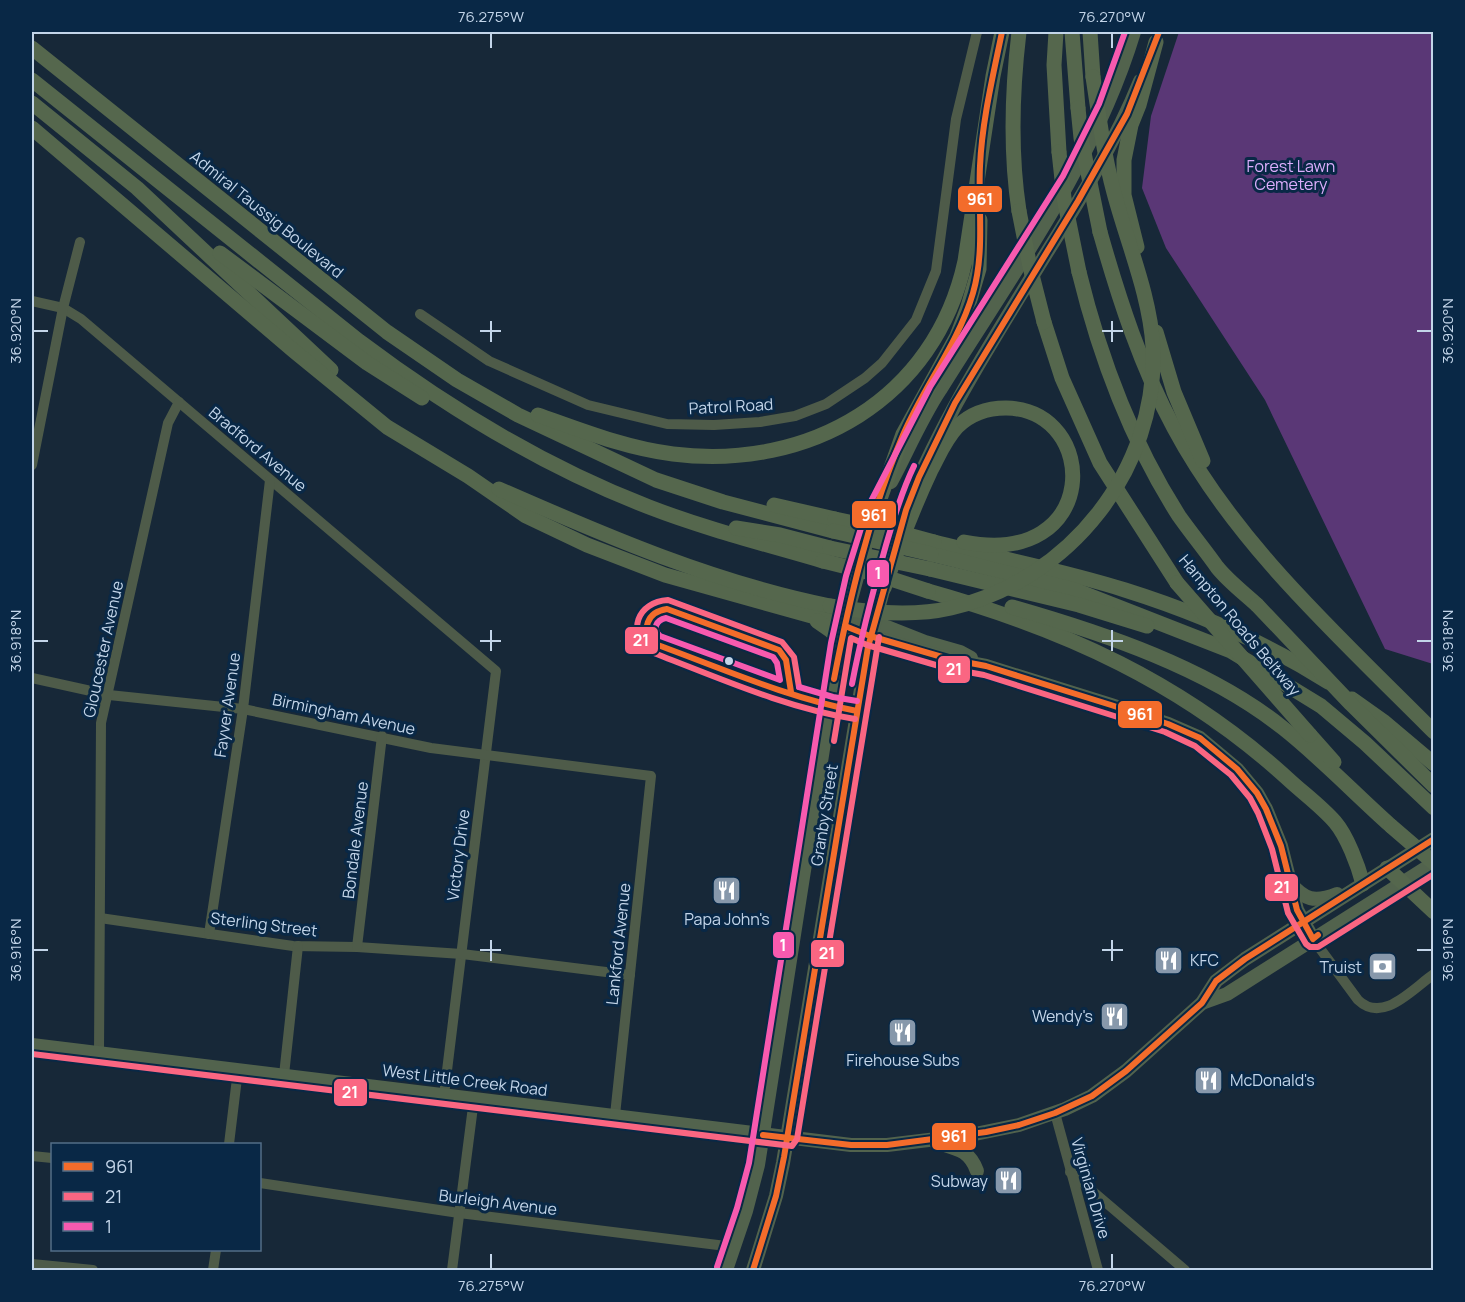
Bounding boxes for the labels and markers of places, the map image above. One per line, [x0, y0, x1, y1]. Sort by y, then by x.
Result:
unlabelled marker [723, 655, 735, 667]
restaurant icon: Papa John's [711, 875, 743, 907]
place label: Papa John's [684, 908, 770, 930]
restaurant icon: KFC [1153, 944, 1185, 976]
place label: KFC [1190, 949, 1219, 971]
bank icon: Truist [1367, 951, 1399, 983]
place label: Truist [1319, 956, 1362, 978]
restaurant icon: Wendy's [1098, 1000, 1130, 1032]
place label: Wendy's [1032, 1005, 1093, 1027]
restaurant icon: Firehouse Subs [887, 1016, 919, 1048]
place label: Firehouse Subs [846, 1049, 960, 1071]
restaurant icon: McDonald's [1193, 1064, 1225, 1096]
place label: McDonald's [1230, 1069, 1315, 1091]
restaurant icon: Subway [993, 1165, 1025, 1197]
place label: Subway [931, 1170, 989, 1192]

